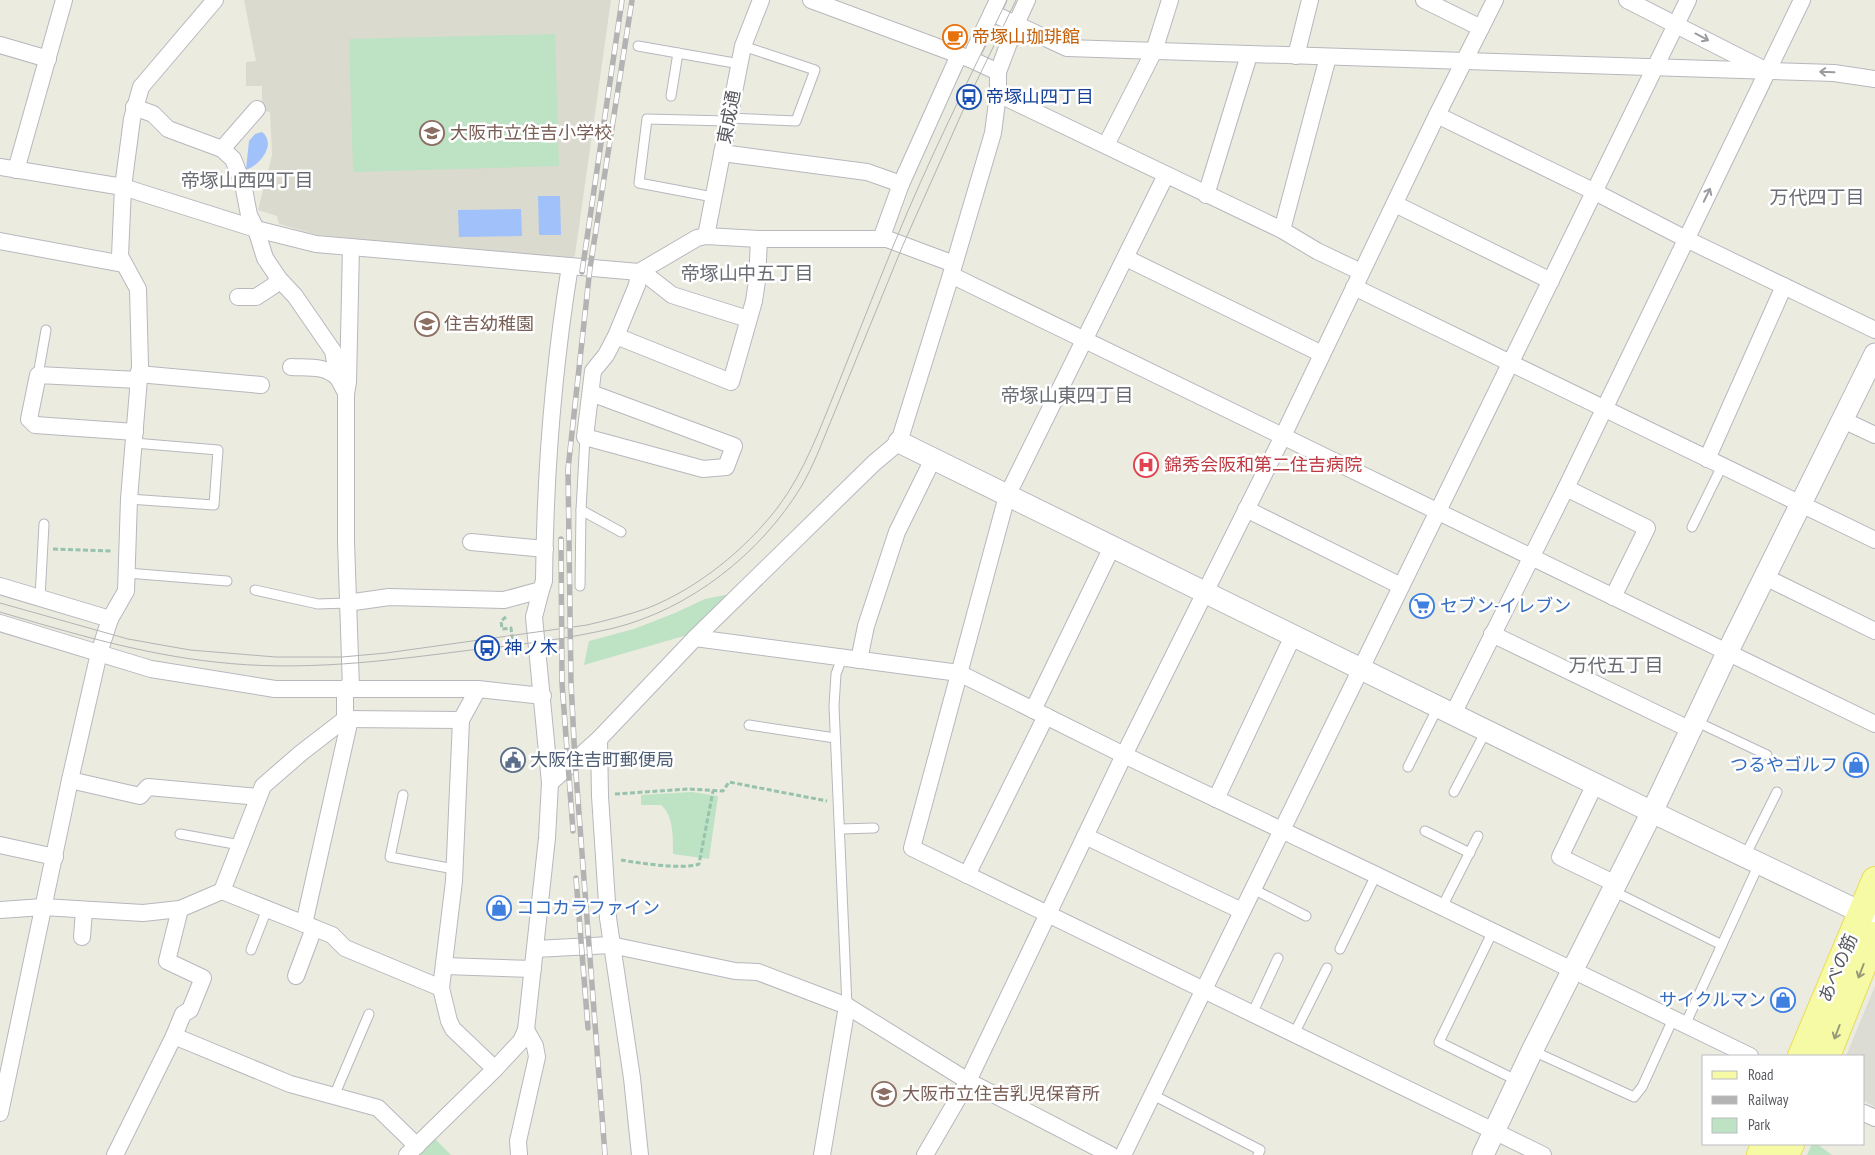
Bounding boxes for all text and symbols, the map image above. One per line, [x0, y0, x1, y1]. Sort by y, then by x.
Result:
cafe icon: 帝塚山珈琲館 [942, 24, 968, 50]
place label: 帝塚山珈琲館 [972, 25, 1080, 48]
one-way arrow [1694, 32, 1709, 42]
one-way arrow [1819, 68, 1835, 77]
bus stop icon: 帝塚山四丁目 [956, 84, 982, 110]
place label: 帝塚山四丁目 [986, 85, 1094, 108]
street label: 東成通 [712, 88, 745, 146]
school or university icon: 大阪市立住吉小学校 [419, 120, 445, 146]
place label: 大阪市立住吉小学校 [450, 121, 612, 144]
district label: 帝塚山西四丁目 [180, 168, 314, 192]
district label: 万代四丁目 [1769, 185, 1865, 209]
one-way arrow [1702, 188, 1712, 203]
district label: 帝塚山中五丁目 [680, 261, 814, 285]
school or university icon: 住吉幼稚園 [414, 311, 440, 337]
place label: 住吉幼稚園 [444, 312, 534, 335]
district label: 帝塚山東四丁目 [1000, 383, 1134, 407]
hospital icon: 錦秀会阪和第二住吉病院 [1133, 452, 1159, 478]
place label: 錦秀会阪和第二住吉病院 [1164, 453, 1362, 476]
supermarket icon: セブン-イレブン [1409, 593, 1435, 619]
place label: セブン-イレブン [1440, 594, 1571, 617]
bus stop icon: 神ノ木 [474, 635, 500, 661]
place label: 神ノ木 [504, 636, 558, 659]
district label: 万代五丁目 [1568, 653, 1664, 677]
public building icon: 大阪住吉町郵便局 [500, 747, 526, 773]
place label: 大阪住吉町郵便局 [530, 748, 674, 771]
shop icon: つるやゴルフ [1843, 752, 1869, 778]
place label: つるやゴルフ [1730, 753, 1838, 776]
shop icon: ココカラファイン [486, 895, 512, 921]
place label: ココカラファイン [516, 896, 660, 919]
street label: あべの筋 [1813, 930, 1862, 1005]
one-way arrow [1855, 963, 1865, 978]
shop icon: サイクルマン [1770, 987, 1796, 1013]
place label: サイクルマン [1659, 988, 1766, 1011]
one-way arrow [1832, 1024, 1841, 1039]
legend [1702, 1055, 1865, 1145]
text: Road [1748, 1065, 1774, 1084]
school or university icon: 大阪市立住吉乳児保育所 [871, 1081, 897, 1107]
place label: 大阪市立住吉乳児保育所 [902, 1082, 1100, 1105]
text: Railway [1748, 1090, 1789, 1109]
text: Park [1748, 1115, 1770, 1134]

